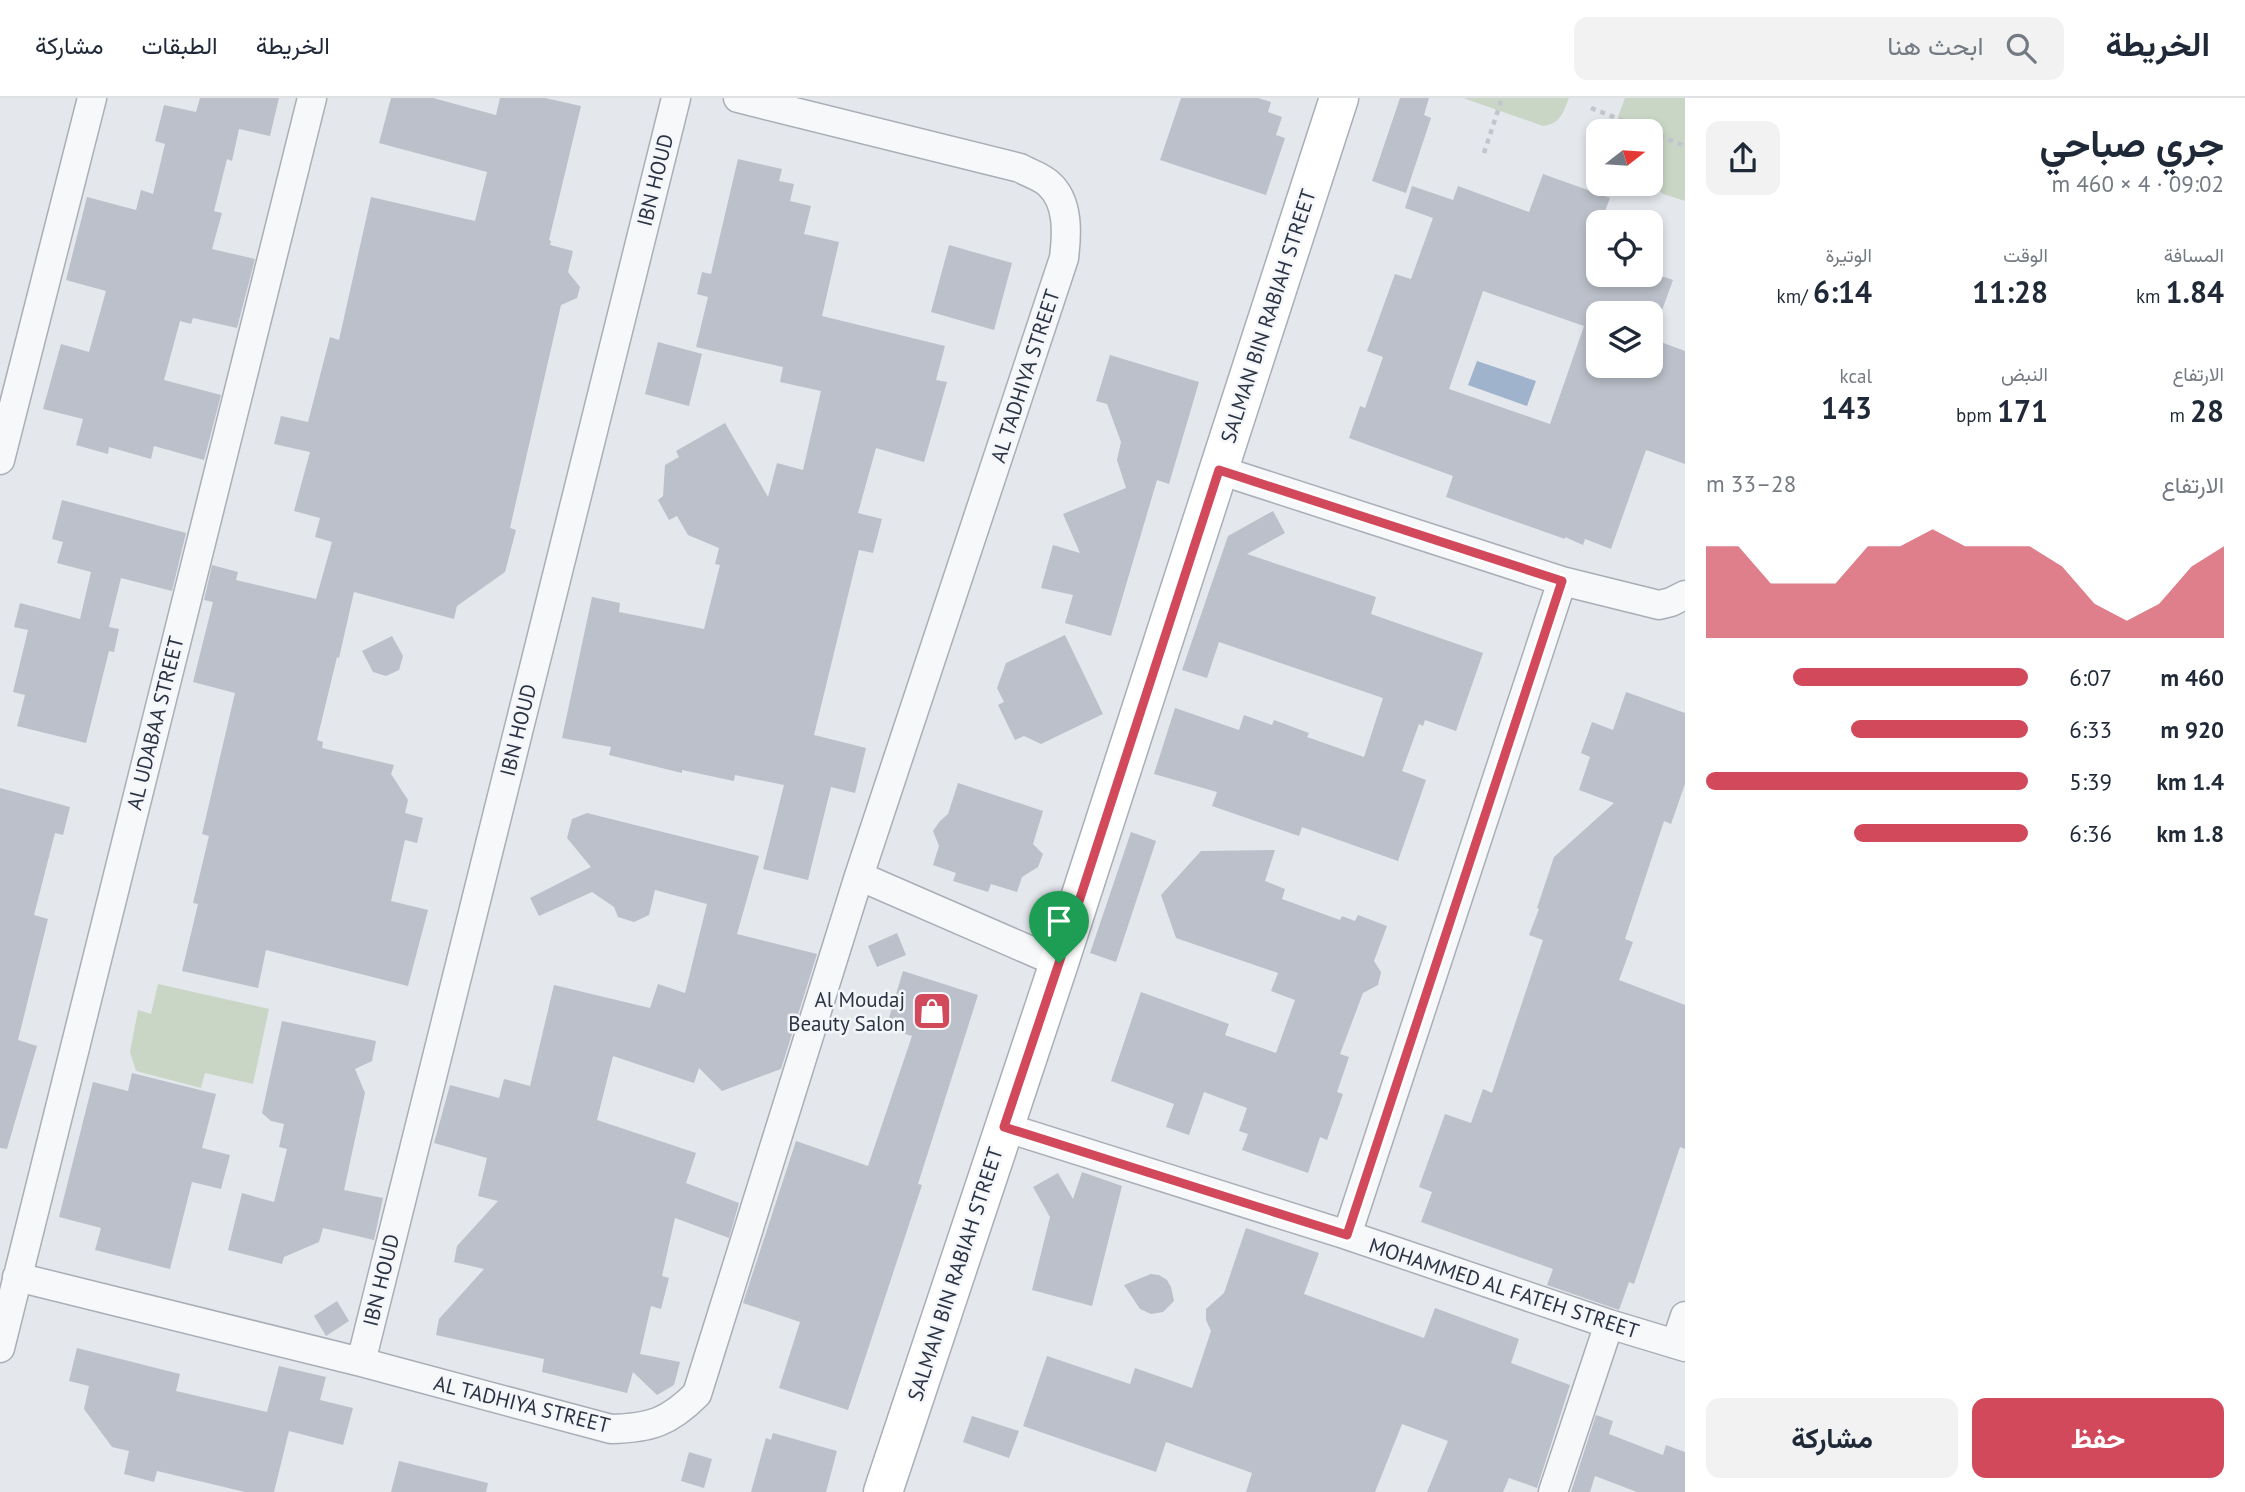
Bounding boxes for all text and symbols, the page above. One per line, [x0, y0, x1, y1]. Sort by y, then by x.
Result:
search box [1574, 17, 2064, 80]
text: الخريطة [2106, 22, 2210, 65]
text: ابحث هنا [1887, 29, 1984, 62]
icon: search [2002, 29, 2040, 67]
text: مشاركة [35, 30, 103, 61]
text: الطبقات [141, 30, 218, 61]
text: الخريطة [256, 30, 330, 61]
text: جري صباحي [2039, 118, 2224, 167]
north arrow [1586, 119, 1662, 196]
map controls [1586, 119, 1663, 378]
button: share [1706, 121, 1780, 195]
street label: IBN HOUD [631, 131, 679, 229]
text: 09:02 · 4 × 460 m [2051, 169, 2224, 198]
street label: SALMAN BIN RABIAH STREET [1214, 185, 1322, 446]
button: locate [1586, 210, 1663, 287]
text: الوتيرة [1826, 243, 1872, 267]
text: الوقت [2003, 243, 2048, 267]
text: المسافة [2164, 243, 2224, 267]
text: 6:14 [1813, 272, 1872, 311]
text: 11:28 [1972, 272, 2048, 311]
text: 1.84 [2166, 272, 2224, 311]
text: /km [1777, 284, 1813, 308]
text: km [2136, 284, 2166, 308]
street label: AL TADHIYA STREET [984, 286, 1066, 466]
button: layers [1586, 301, 1663, 378]
text: النبض [2001, 362, 2048, 386]
text: الارتفاع [2172, 362, 2224, 386]
text: kcal [1840, 364, 1872, 388]
text: 143 [1821, 388, 1872, 427]
text: 171 [1997, 391, 2048, 430]
text: 28 [2190, 391, 2224, 430]
text: bpm [1956, 403, 1997, 427]
text: m [2169, 403, 2190, 427]
text: 28–33 m [1706, 469, 1796, 498]
text: الارتفاع [2162, 470, 2224, 499]
street label: AL UDABAA STREET [120, 633, 190, 813]
text: 6:07 [2069, 663, 2112, 692]
text: 460 m [2161, 663, 2224, 692]
street label: IBN HOUD [494, 681, 542, 779]
text: 6:33 [2069, 715, 2112, 744]
text: 920 m [2161, 715, 2224, 744]
text: 5:39 [2069, 767, 2112, 796]
text: 1.4 km [2157, 767, 2224, 796]
text: 6:36 [2069, 819, 2112, 848]
text: 1.8 km [2157, 819, 2224, 848]
pin [1029, 891, 1089, 963]
icon: arrive [1040, 902, 1078, 940]
place label: Al Moudaj Beauty Salon [788, 986, 905, 1037]
shop icon: Al Moudaj Beauty Salon [911, 990, 953, 1032]
street label: SALMAN BIN RABIAH STREET [901, 1143, 1009, 1404]
street label: IBN HOUD [357, 1231, 405, 1329]
street label: MOHAMMED AL FATEH STREET [1366, 1232, 1643, 1345]
street label: AL TADHIYA STREET [431, 1369, 613, 1439]
button: مشاركة [1706, 1398, 1958, 1478]
button: حفظ [1972, 1398, 2224, 1478]

